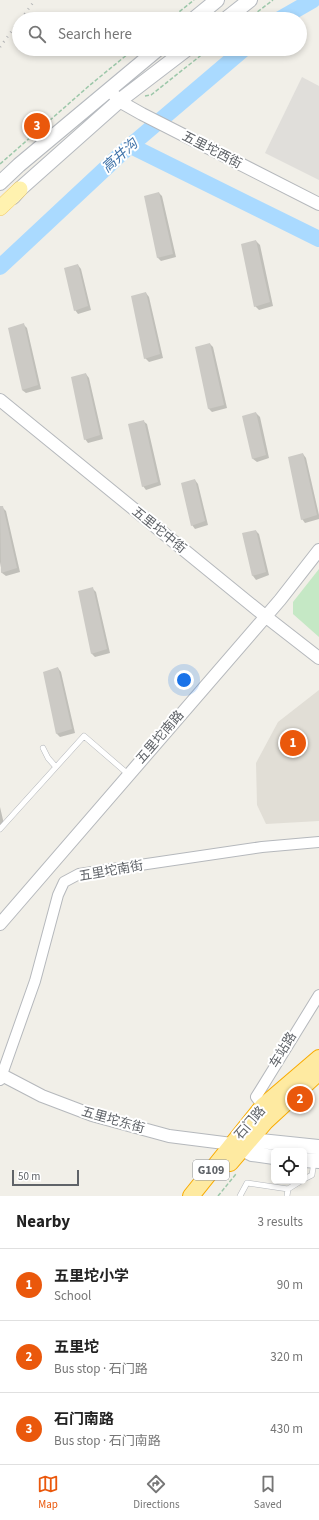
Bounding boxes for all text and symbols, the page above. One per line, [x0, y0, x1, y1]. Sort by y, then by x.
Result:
search box [12, 12, 307, 56]
icon: search [26, 23, 48, 45]
text: Search here [58, 24, 132, 45]
pin: 3 [24, 111, 50, 141]
street label: 五里坨西街 [179, 127, 245, 173]
water label: 高井沟 [98, 133, 144, 177]
street label: 五里坨中街 [128, 503, 190, 557]
your location [174, 670, 194, 690]
street label: 五里坨南路 [132, 707, 188, 767]
pin: 1 [280, 728, 306, 758]
street label: 五里坨南街 [77, 856, 145, 886]
street label: 车站路 [265, 1029, 301, 1071]
pin: 2 [287, 1084, 313, 1114]
street label: 五里坨东街 [79, 1102, 147, 1138]
street label: 石门路 [230, 1102, 270, 1144]
map controls [271, 1148, 307, 1184]
button: locate [271, 1148, 307, 1184]
road number: G109 [193, 1160, 229, 1180]
scale bar [12, 1168, 79, 1187]
text: 50 m [18, 1169, 40, 1184]
text: Nearby [16, 1210, 70, 1234]
text: 3 results [258, 1213, 303, 1231]
text: 五里坨小学 [54, 1266, 129, 1287]
text: 1 [26, 1276, 32, 1294]
text: 90 m [277, 1276, 303, 1294]
text: School [54, 1287, 91, 1305]
text: 五里坨 [54, 1337, 99, 1358]
text: 2 [26, 1348, 32, 1366]
text: 320 m [270, 1348, 303, 1366]
text: Bus stop · 石门路 [54, 1360, 148, 1378]
text: 石门南路 [54, 1409, 114, 1430]
text: 3 [26, 1420, 32, 1438]
text: 430 m [270, 1420, 303, 1438]
text: Bus stop · 石门南路 [54, 1432, 161, 1450]
tab: Map [37, 1473, 59, 1512]
tab: Directions [133, 1473, 180, 1512]
tab: Saved [254, 1473, 282, 1512]

